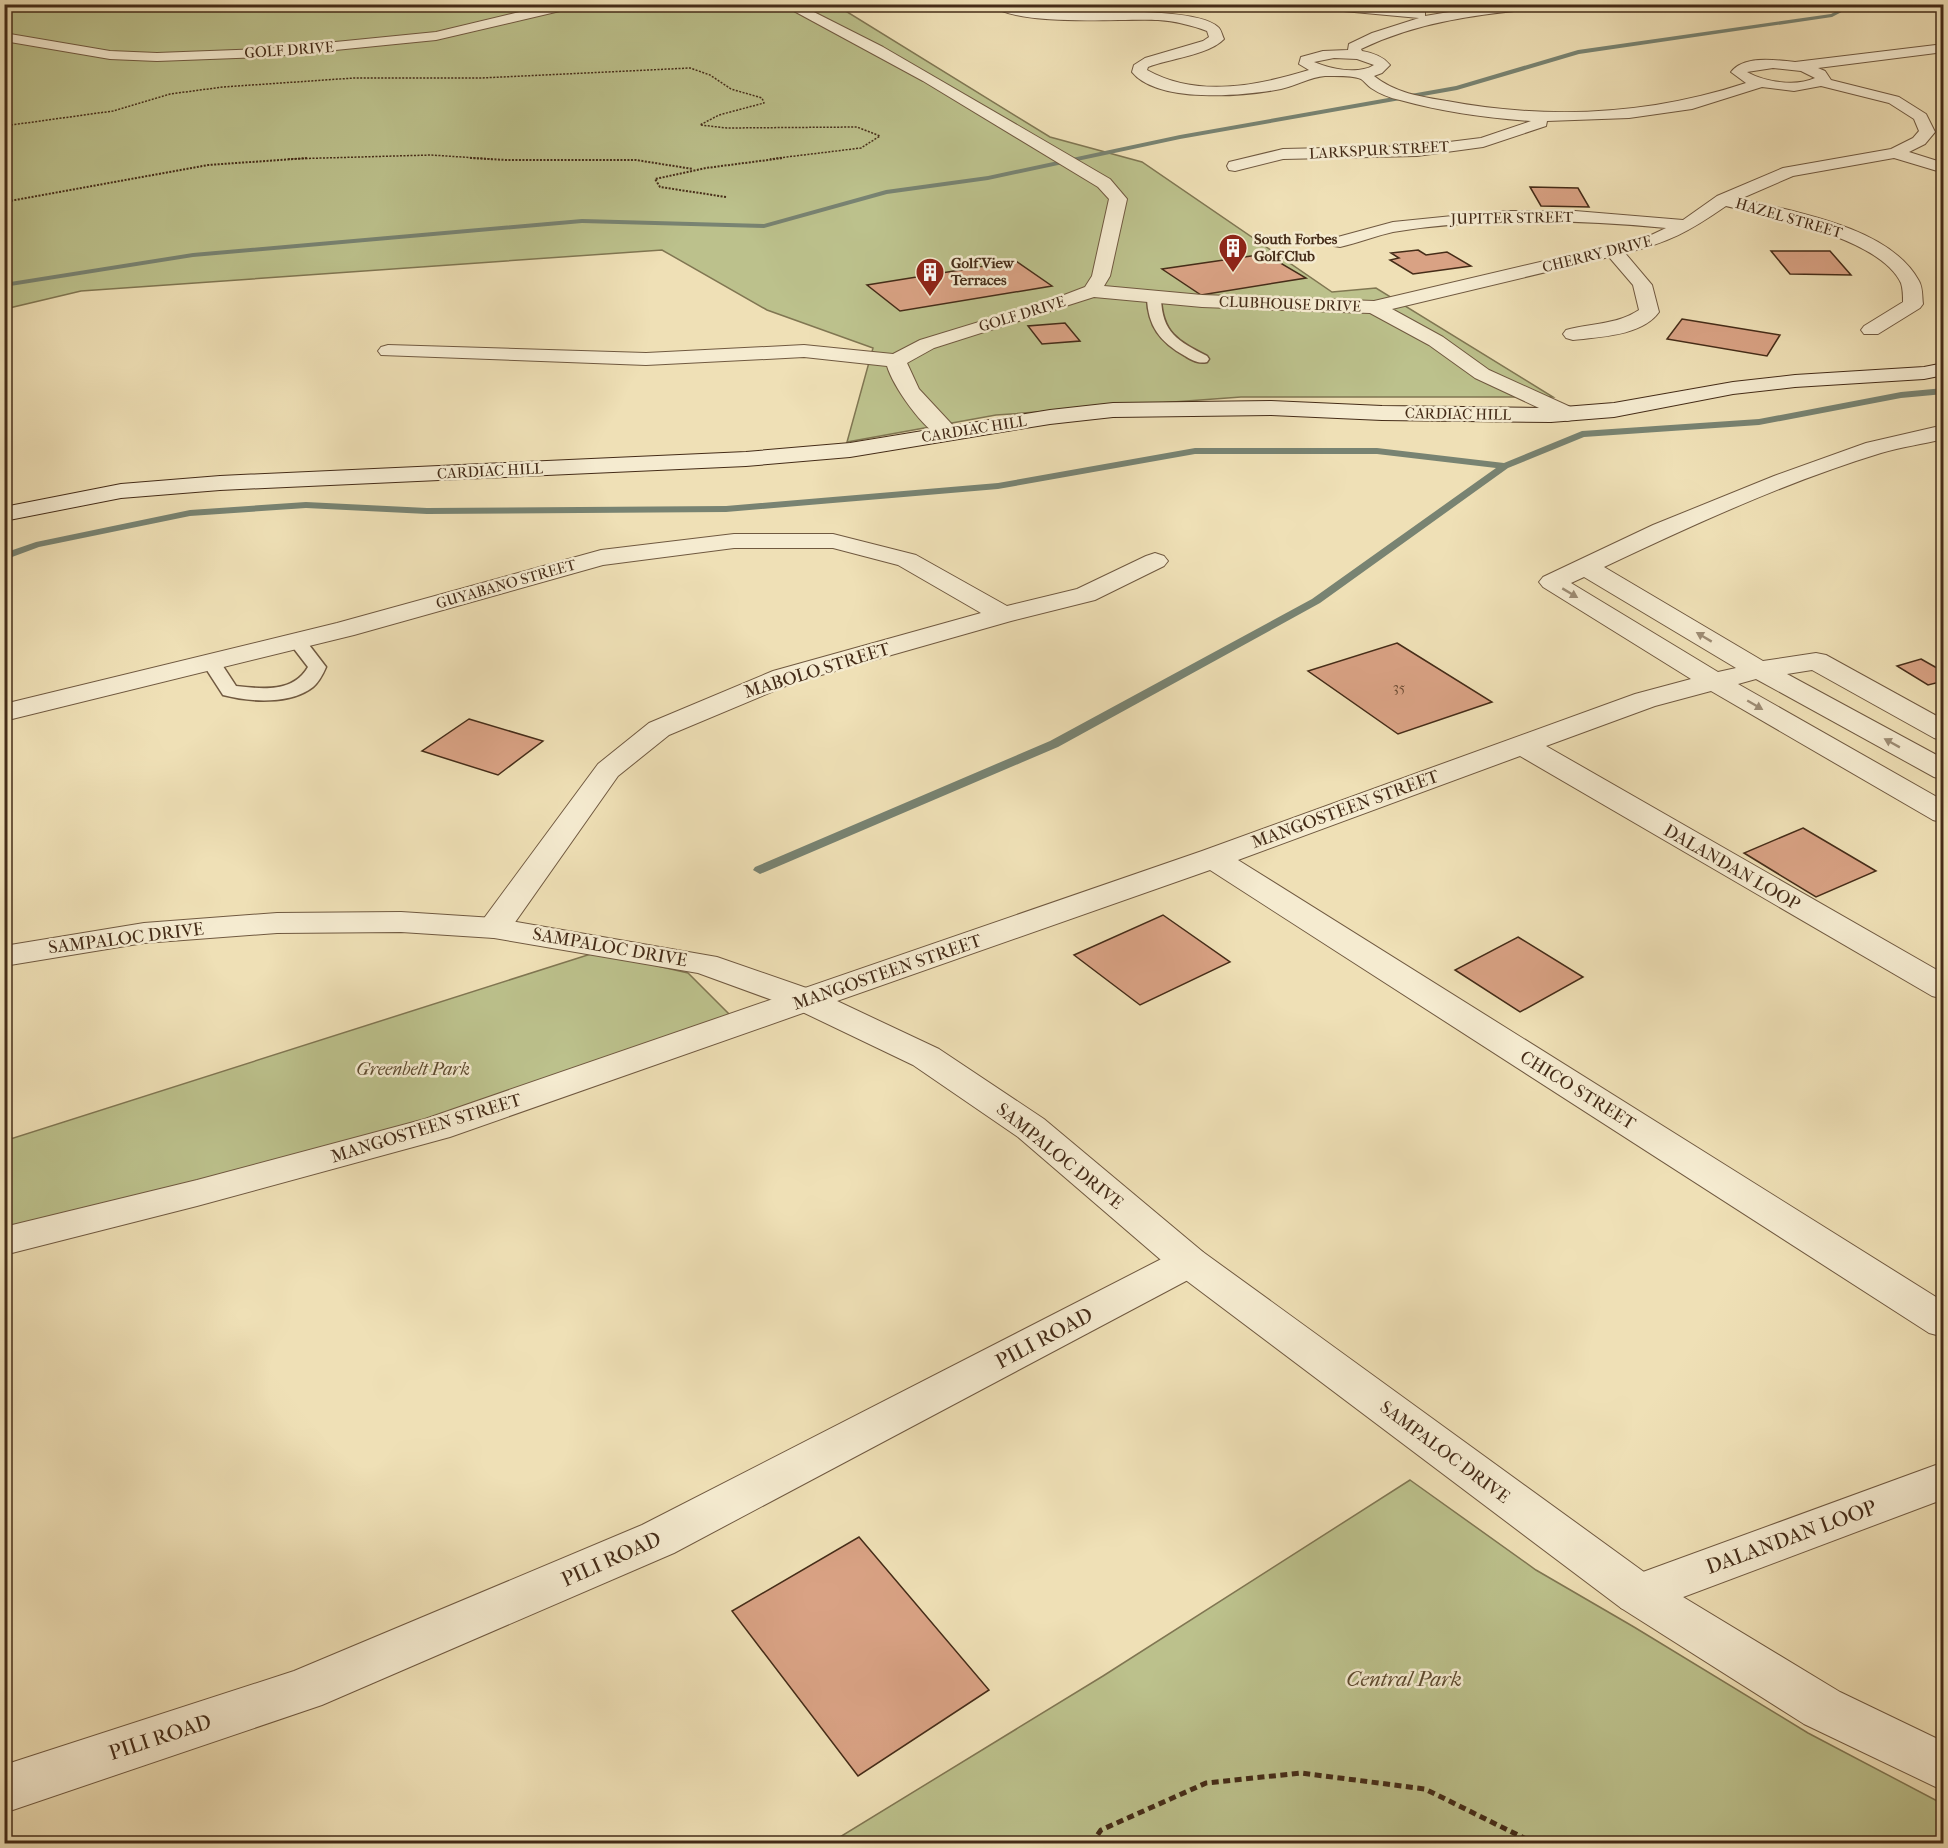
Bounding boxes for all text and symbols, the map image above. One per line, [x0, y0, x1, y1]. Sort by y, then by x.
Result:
street label: GOLF DRIVE [244, 38, 334, 62]
street label: LARKSPUR STREET [1308, 137, 1450, 163]
street label: HAZEL STREET [1734, 194, 1845, 242]
street label: JUPITER STREET [1450, 208, 1574, 228]
place label: South Forbes Golf Club [1254, 230, 1338, 265]
building icon: South Forbes Golf Club [1217, 232, 1249, 274]
street label: CHERRY DRIVE [1540, 232, 1654, 276]
place label: Golf View Terraces [950, 254, 1015, 289]
building icon: Golf View Terraces [914, 256, 946, 298]
street label: GOLF DRIVE [977, 292, 1067, 336]
street label: CLUBHOUSE DRIVE [1219, 293, 1361, 315]
street label: CARDIAC HILL [1405, 404, 1511, 424]
street label: CARDIAC HILL [920, 412, 1028, 446]
street label: CARDIAC HILL [436, 459, 544, 483]
street label: GUYABANO STREET [434, 555, 579, 613]
one-way arrow [1562, 588, 1578, 599]
one-way arrow [1696, 632, 1712, 643]
street label: MABOLO STREET [742, 638, 893, 703]
house number: 35 [1393, 678, 1405, 696]
one-way arrow [1746, 700, 1763, 710]
one-way arrow [1883, 738, 1900, 748]
street label: MANGOSTEEN STREET [1248, 765, 1443, 853]
street label: DALANDAN LOOP [1660, 820, 1804, 915]
street label: SAMPALOC DRIVE [47, 919, 205, 958]
street label: SAMPALOC DRIVE [531, 924, 689, 971]
street label: MANGOSTEEN STREET [790, 930, 985, 1015]
street label: CHICO STREET [1516, 1047, 1640, 1135]
park label: Greenbelt Park [356, 1059, 470, 1080]
street label: MANGOSTEEN STREET [328, 1089, 525, 1167]
street label: SAMPALOC DRIVE [992, 1099, 1127, 1214]
street label: PILI ROAD [991, 1302, 1097, 1374]
street label: SAMPALOC DRIVE [1376, 1397, 1514, 1508]
street label: DALANDAN LOOP [1703, 1495, 1880, 1579]
street label: PILI ROAD [557, 1526, 665, 1592]
park label: Central Park [1346, 1667, 1462, 1691]
street label: PILI ROAD [106, 1709, 214, 1765]

